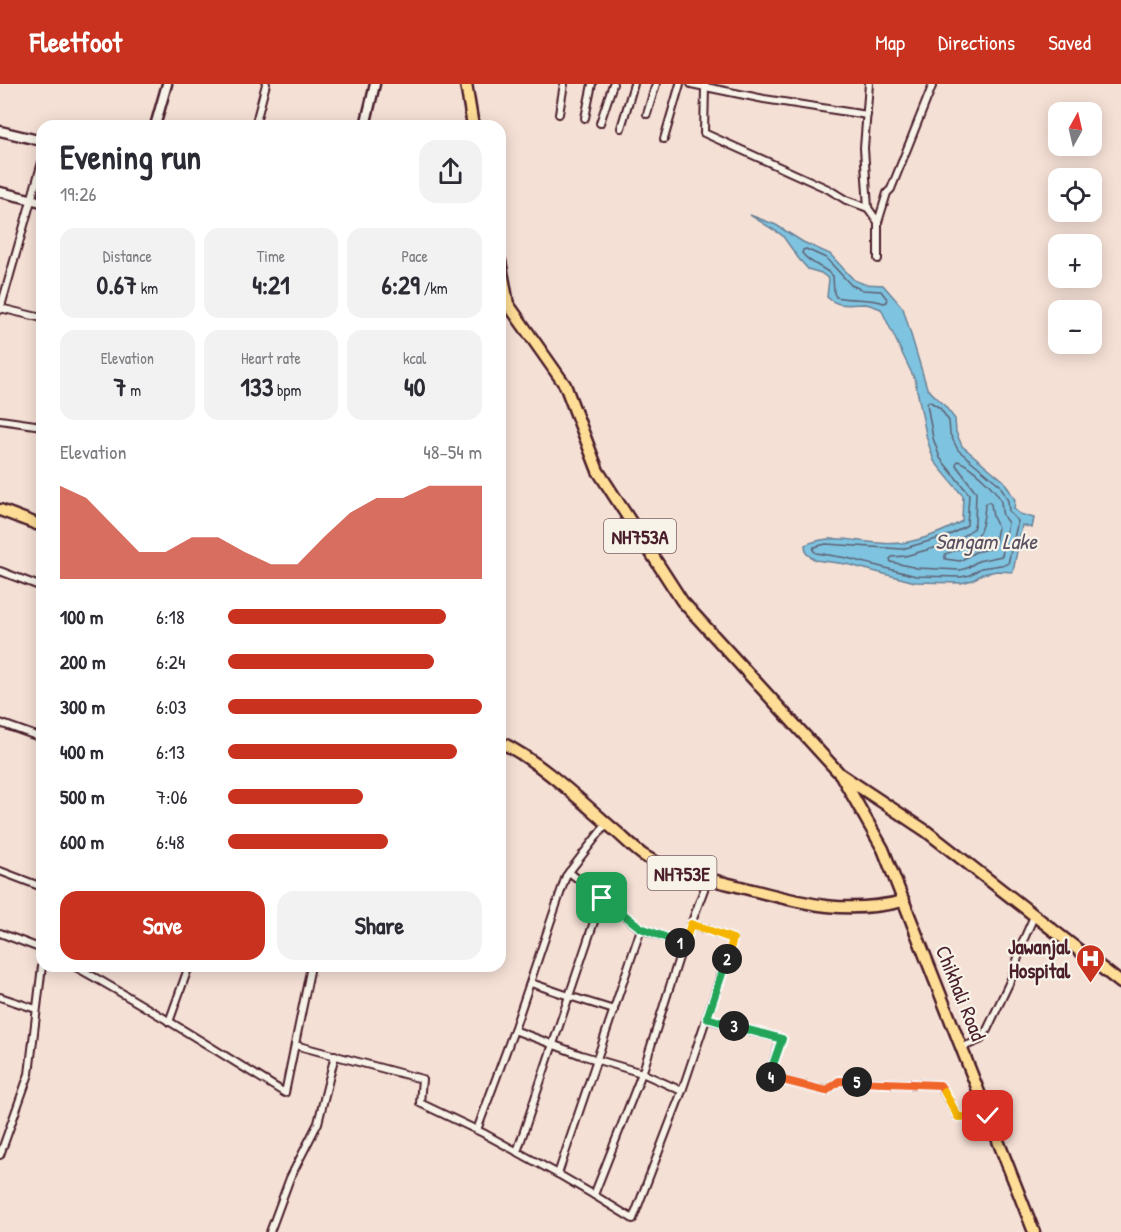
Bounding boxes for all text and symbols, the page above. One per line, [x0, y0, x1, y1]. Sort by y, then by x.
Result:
text: Fleetfoot [30, 23, 122, 61]
text: Map [875, 28, 905, 57]
text: Directions [938, 28, 1015, 57]
text: Saved [1048, 28, 1091, 57]
north arrow [1048, 102, 1102, 156]
map controls [1048, 102, 1102, 354]
text: Evening run [60, 135, 201, 179]
button: share [419, 140, 482, 203]
button: locate [1048, 168, 1102, 222]
text: 19:26 [60, 180, 97, 207]
button: + [1048, 234, 1102, 288]
text: Distance [103, 245, 152, 267]
text: Time [257, 245, 285, 267]
text: Pace [401, 245, 428, 267]
text: 0.67 [96, 267, 137, 302]
text: 4:21 [252, 267, 290, 302]
text: 6:29 [382, 267, 420, 302]
text: km [137, 277, 158, 299]
text: /km [420, 277, 448, 299]
button: − [1048, 300, 1102, 354]
text: Elevation [101, 347, 154, 369]
text: Heart rate [241, 347, 301, 369]
text: kcal [403, 347, 426, 369]
text: 7 [114, 369, 126, 404]
text: 133 [241, 369, 273, 404]
text: 40 [404, 369, 425, 404]
text: m [126, 379, 141, 401]
text: bpm [273, 379, 301, 401]
text: Elevation [60, 438, 126, 465]
text: 48–54 m [423, 438, 482, 465]
road number: NH753A [604, 519, 676, 553]
water label: Sangam Lake [935, 526, 1038, 556]
text: 100 m [60, 603, 103, 630]
text: 6:18 [156, 603, 185, 630]
text: 200 m [60, 648, 105, 675]
text: 6:24 [156, 648, 185, 675]
text: 300 m [60, 693, 105, 720]
text: 6:03 [156, 693, 187, 720]
text: 400 m [60, 738, 104, 765]
text: 6:13 [156, 738, 185, 765]
text: 500 m [60, 783, 105, 810]
text: 7:06 [156, 783, 187, 810]
text: 600 m [60, 828, 104, 855]
text: 6:48 [156, 828, 185, 855]
road number: NH753E [648, 856, 716, 890]
pin [576, 872, 627, 923]
icon: arrive [585, 881, 618, 914]
button: Save [60, 891, 265, 960]
button: Share [277, 891, 482, 960]
pin: 1 [665, 928, 695, 958]
text: 1 [677, 932, 683, 954]
place label: Jawanjal Hospital [1008, 932, 1070, 986]
street label: Chikhali Road [929, 941, 993, 1045]
hospital icon: Jawanjal Hospital [1075, 942, 1107, 984]
pin: 2 [712, 944, 742, 974]
text: 2 [723, 948, 731, 970]
pin: 3 [719, 1011, 749, 1041]
text: 3 [730, 1015, 738, 1037]
pin: 4 [756, 1062, 786, 1092]
text: 4 [768, 1066, 774, 1088]
pin: 5 [842, 1067, 872, 1097]
text: 5 [854, 1071, 860, 1093]
pin [962, 1090, 1013, 1141]
icon: check [971, 1099, 1004, 1132]

